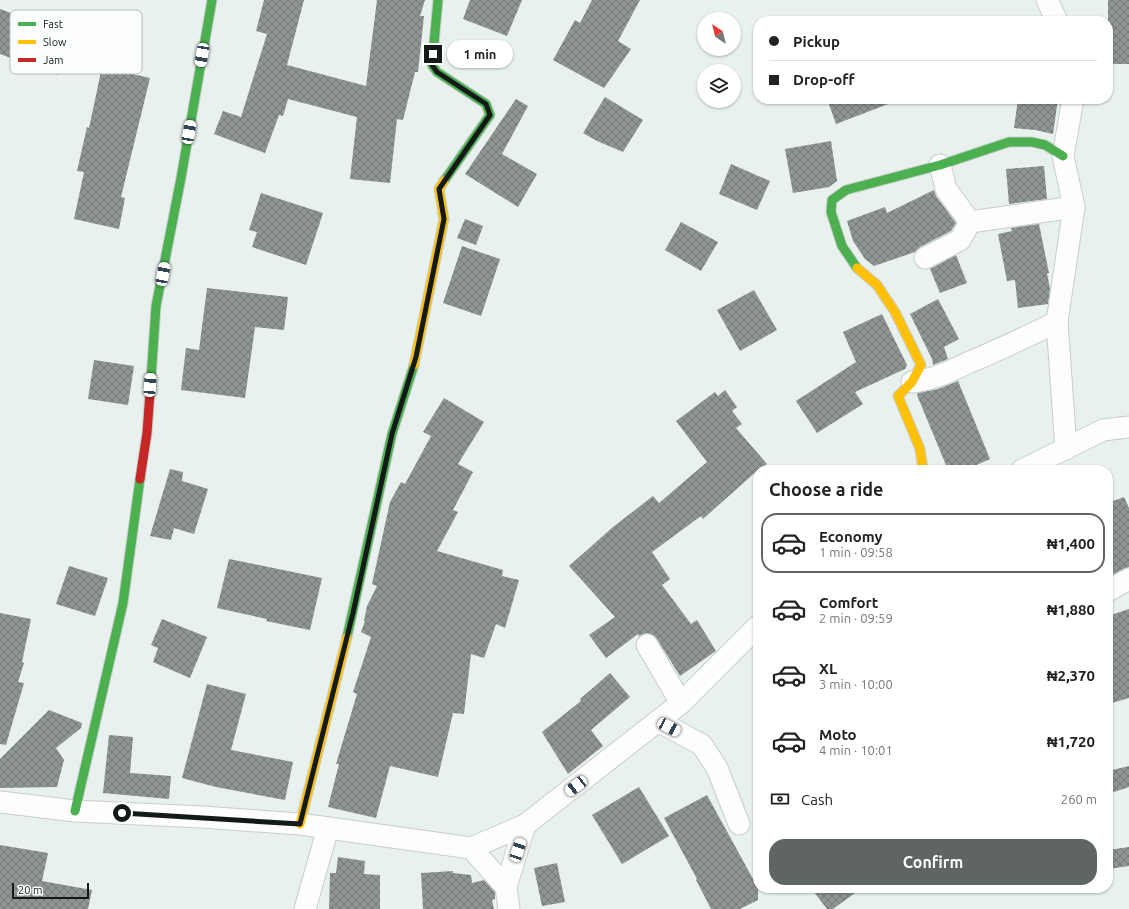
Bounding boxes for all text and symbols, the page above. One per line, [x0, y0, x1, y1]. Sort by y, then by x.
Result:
legend [10, 10, 142, 74]
north arrow [697, 12, 741, 56]
map controls [697, 12, 741, 108]
text: Fast [43, 18, 64, 30]
text: Pickup [793, 33, 840, 50]
text: Slow [43, 36, 67, 48]
callout: 1 min [447, 40, 513, 68]
car [194, 42, 210, 68]
route end [424, 45, 442, 63]
text: 1 min [464, 47, 496, 61]
text: Jam [43, 54, 64, 66]
button: layers [697, 64, 741, 108]
text: Drop-off [793, 71, 855, 88]
car [181, 119, 197, 145]
car [155, 261, 171, 287]
car [143, 373, 157, 397]
text: Choose a ride [769, 479, 883, 499]
icon: car [771, 525, 807, 561]
text: Economy [819, 528, 883, 545]
text: ₦1,400 [1047, 535, 1095, 552]
text: 1 min · 09:58 [819, 545, 893, 559]
icon: car [771, 591, 807, 627]
text: Comfort [819, 594, 878, 611]
text: ₦1,880 [1047, 601, 1095, 618]
text: 2 min · 09:59 [819, 611, 893, 625]
icon: car [771, 657, 807, 693]
text: XL [819, 660, 837, 677]
text: ₦2,370 [1047, 667, 1095, 684]
text: 3 min · 10:00 [819, 677, 893, 691]
car [656, 716, 682, 738]
icon: car [771, 723, 807, 759]
text: Moto [819, 726, 857, 743]
text: ₦1,720 [1047, 733, 1095, 750]
text: 4 min · 10:01 [819, 743, 893, 757]
car [563, 774, 589, 798]
icon: cash [769, 788, 791, 810]
text: Cash [801, 791, 833, 808]
text: 260 m [1061, 792, 1097, 806]
route start [113, 804, 131, 822]
car [509, 837, 527, 863]
button: Confirm [769, 839, 1097, 885]
scale bar [12, 881, 89, 900]
text: 20 m [18, 884, 42, 896]

